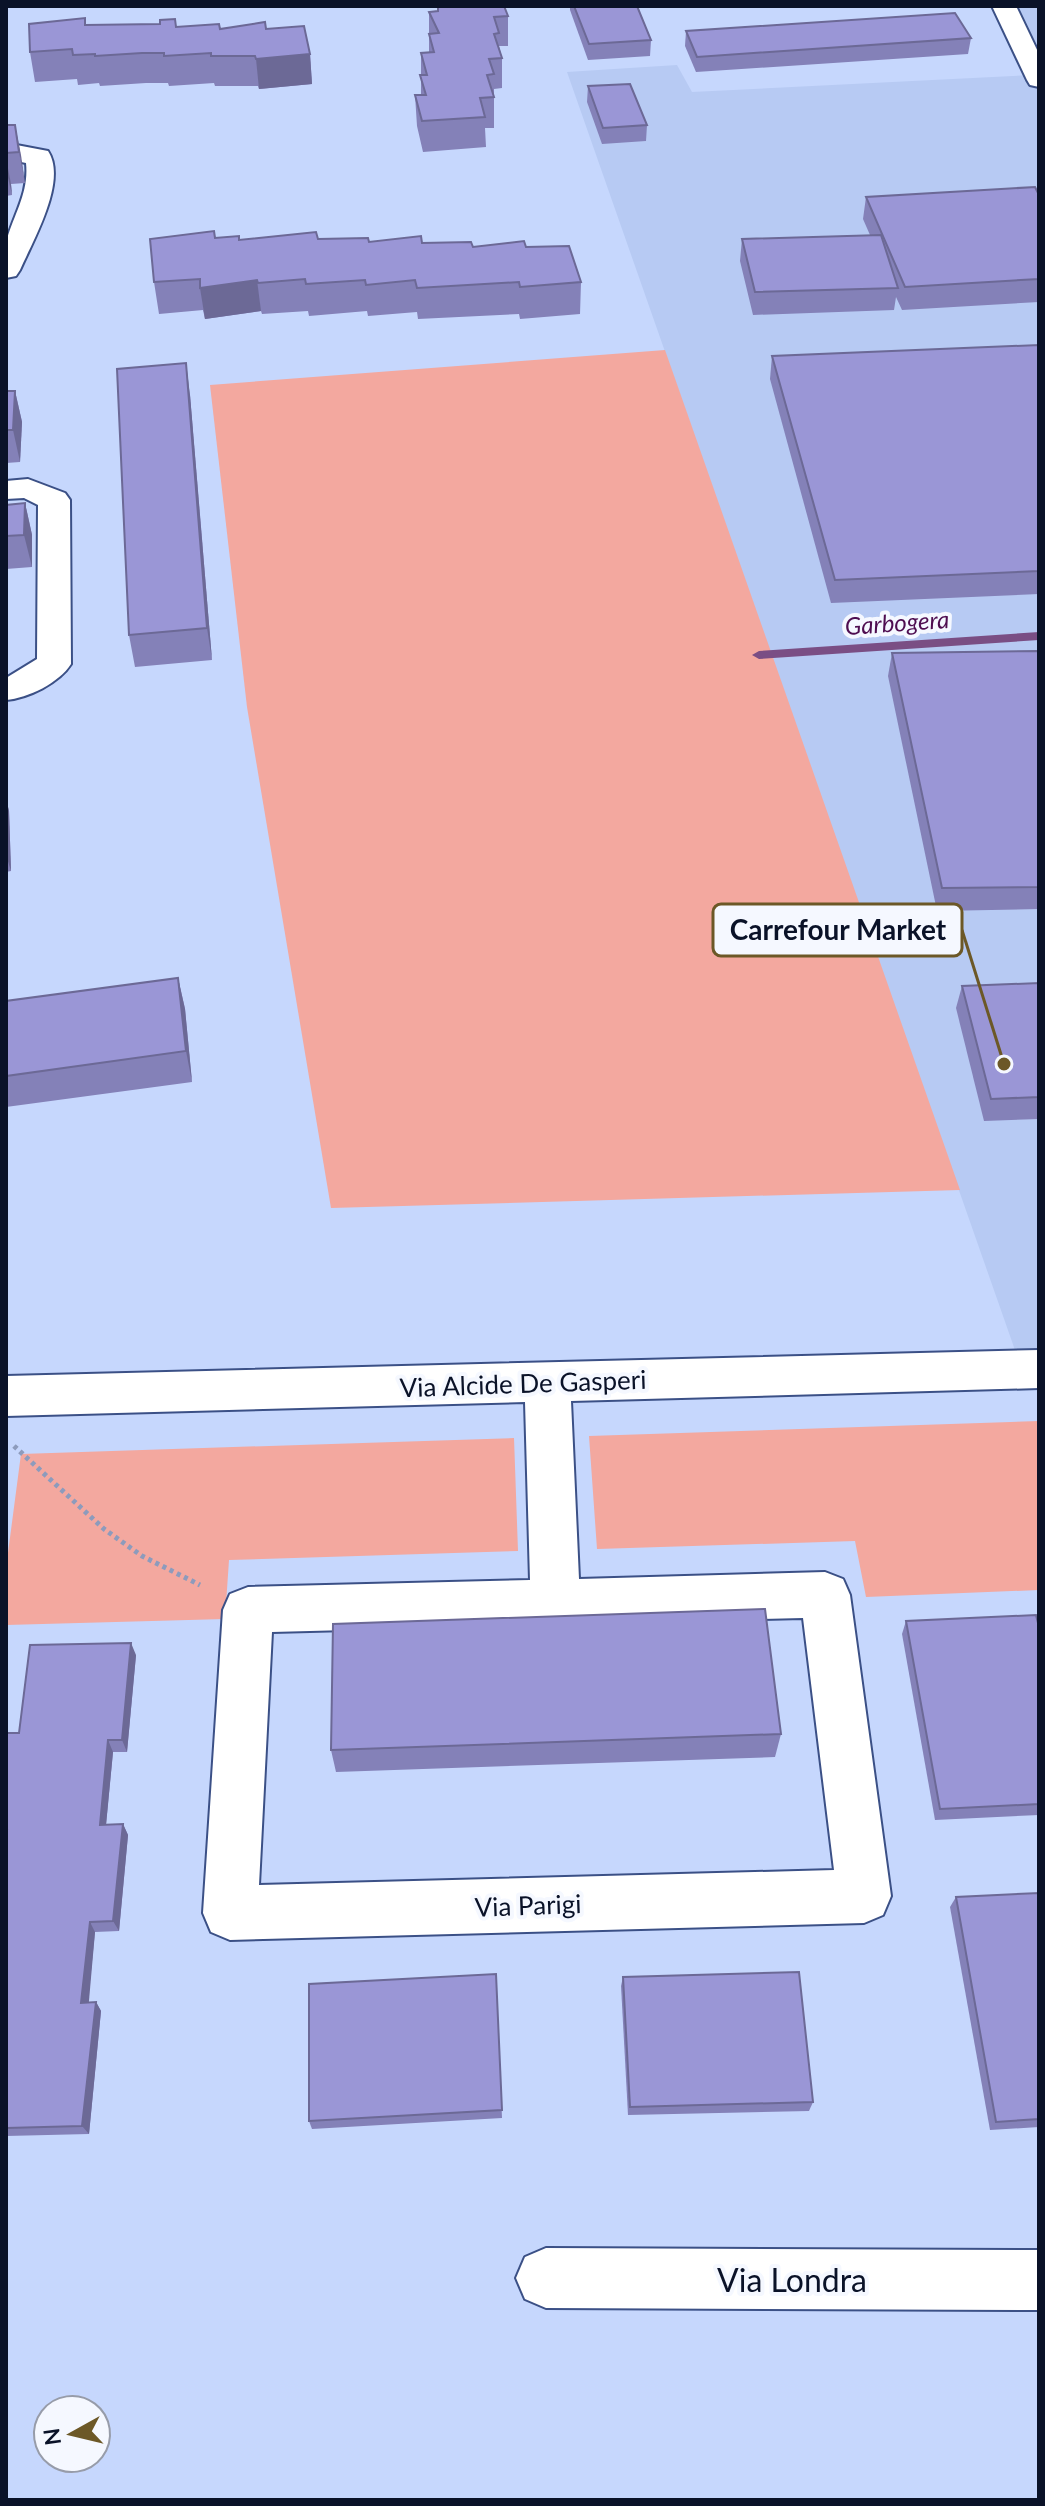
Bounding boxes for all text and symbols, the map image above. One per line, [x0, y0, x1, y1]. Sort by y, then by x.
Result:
water label: Garbogera [844, 604, 950, 640]
callout: Carrefour Market [713, 904, 962, 956]
text: Carrefour Market [730, 912, 947, 946]
street label: Via Alcide De Gasperi [399, 1363, 647, 1403]
street label: Via Parigi [474, 1887, 582, 1923]
street label: Via Londra [717, 2260, 867, 2299]
north arrow [32, 2394, 112, 2474]
text: N [37, 2427, 66, 2447]

